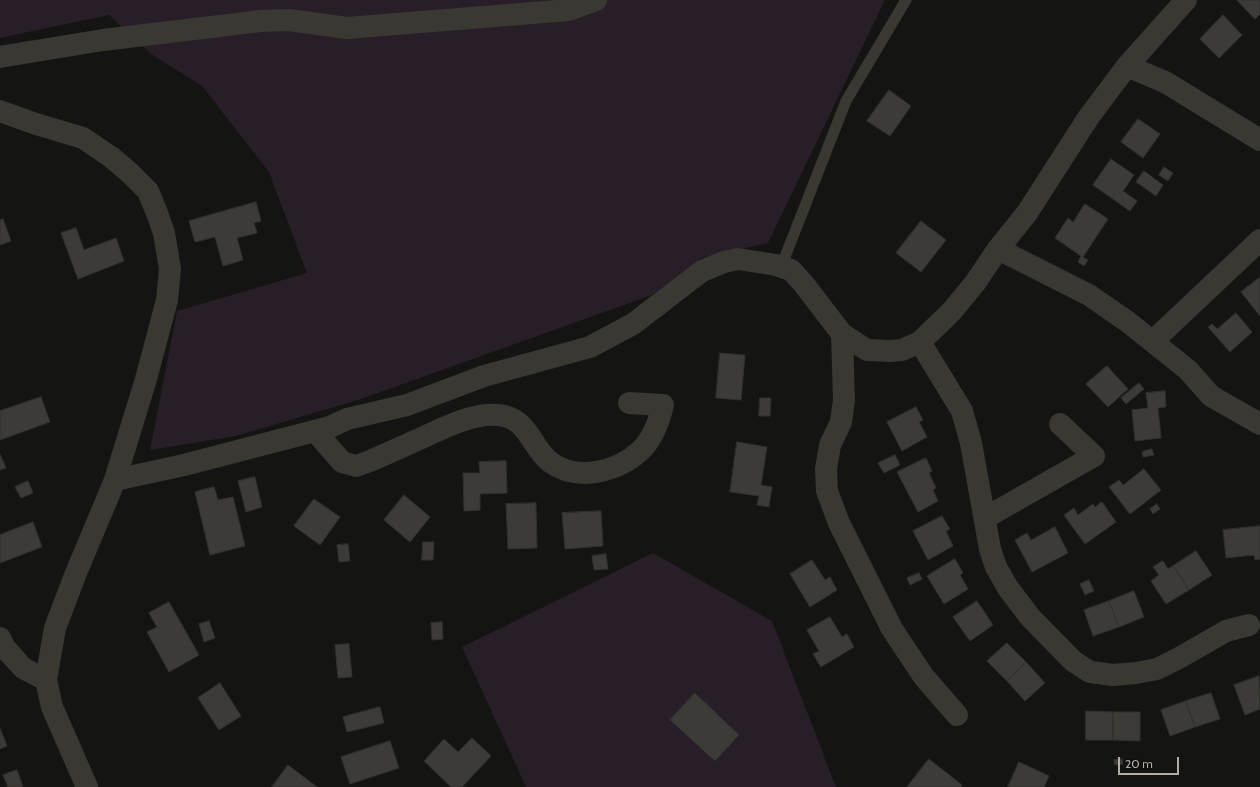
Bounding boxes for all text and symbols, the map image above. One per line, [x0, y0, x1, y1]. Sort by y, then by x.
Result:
scale bar [1120, 749, 1181, 775]
text: 20 m [1125, 756, 1153, 771]

